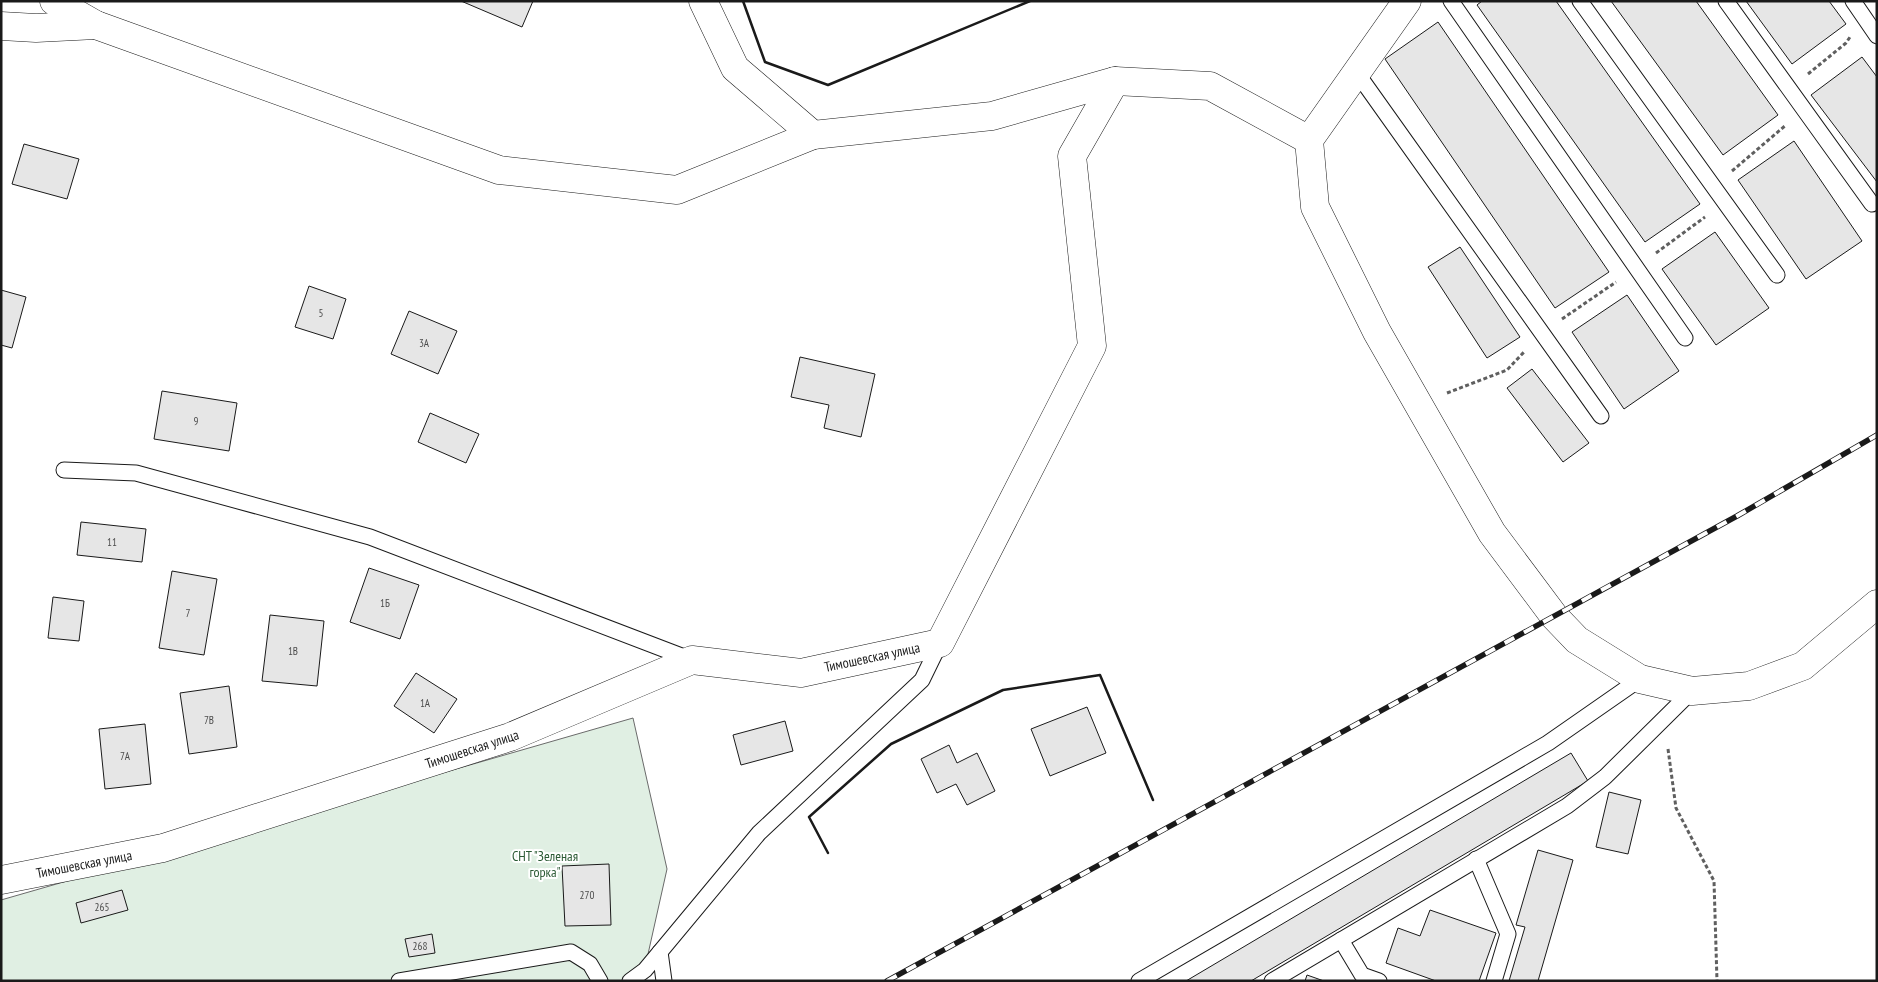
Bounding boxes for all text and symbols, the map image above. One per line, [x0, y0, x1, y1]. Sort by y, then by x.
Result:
house number: 5 [319, 306, 324, 320]
house number: 3А [419, 336, 430, 350]
house number: 9 [194, 414, 199, 428]
house number: 11 [107, 535, 117, 549]
house number: 1Б [380, 596, 390, 610]
house number: 7 [186, 606, 191, 620]
street label: Тимошевская улица [823, 638, 921, 676]
house number: 1В [288, 644, 298, 658]
house number: 1А [420, 696, 431, 710]
house number: 7В [204, 713, 214, 727]
street label: Тимошевская улица [423, 725, 521, 773]
house number: 7А [120, 749, 131, 763]
street label: Тимошевская улица [35, 846, 133, 882]
park label: СНТ "Зеленая горка" [512, 847, 578, 881]
house number: 270 [580, 888, 594, 902]
house number: 265 [95, 900, 109, 914]
house number: 268 [413, 939, 427, 953]

